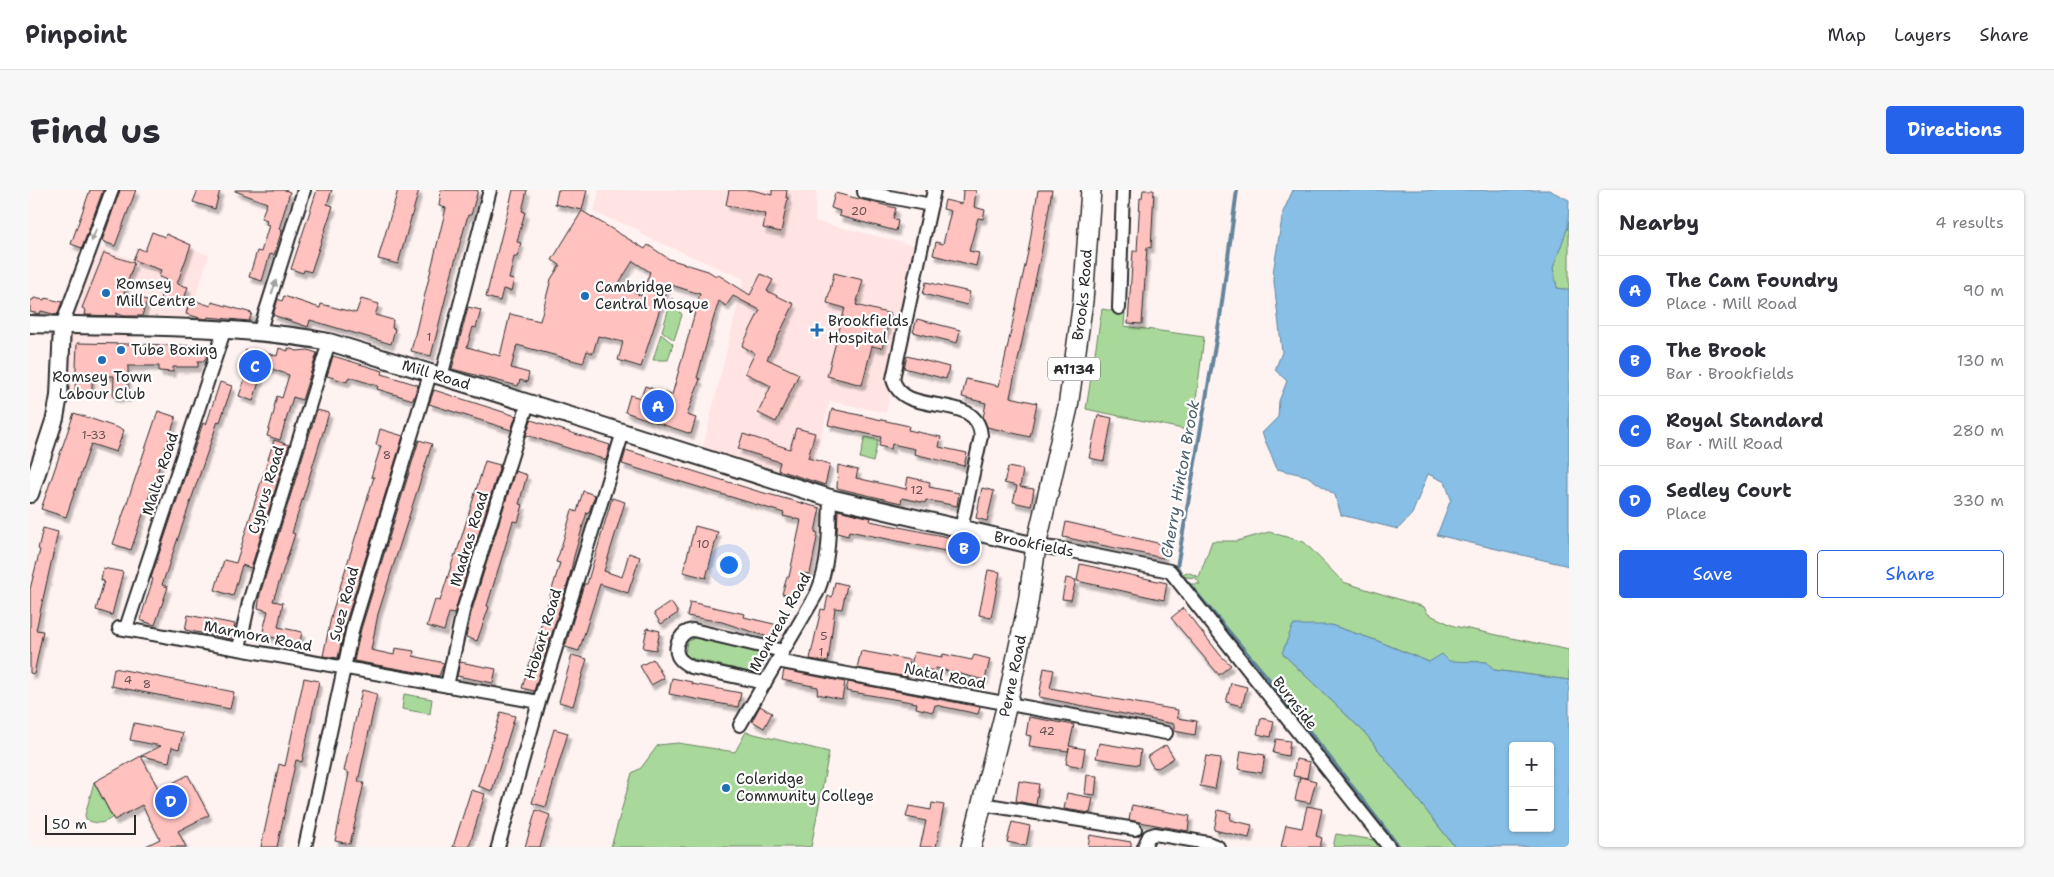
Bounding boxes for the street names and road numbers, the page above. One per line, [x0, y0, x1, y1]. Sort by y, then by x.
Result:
street label: Brooks Road [1068, 248, 1097, 342]
street label: Mill Road [400, 355, 473, 395]
road number: A1134 [1048, 358, 1100, 380]
street label: Malta Road [137, 429, 183, 518]
street label: Cyprus Road [243, 443, 289, 536]
street label: Madras Road [445, 488, 493, 589]
street label: Brookfields [992, 526, 1076, 562]
street label: Suez Road [324, 564, 364, 644]
street label: Montreal Road [745, 569, 816, 675]
street label: Hobart Road [520, 586, 566, 682]
street label: Marmora Road [202, 616, 314, 656]
street label: Perne Road [994, 633, 1031, 719]
street label: Natal Road [902, 658, 988, 694]
street label: Burnside [1268, 672, 1322, 734]

